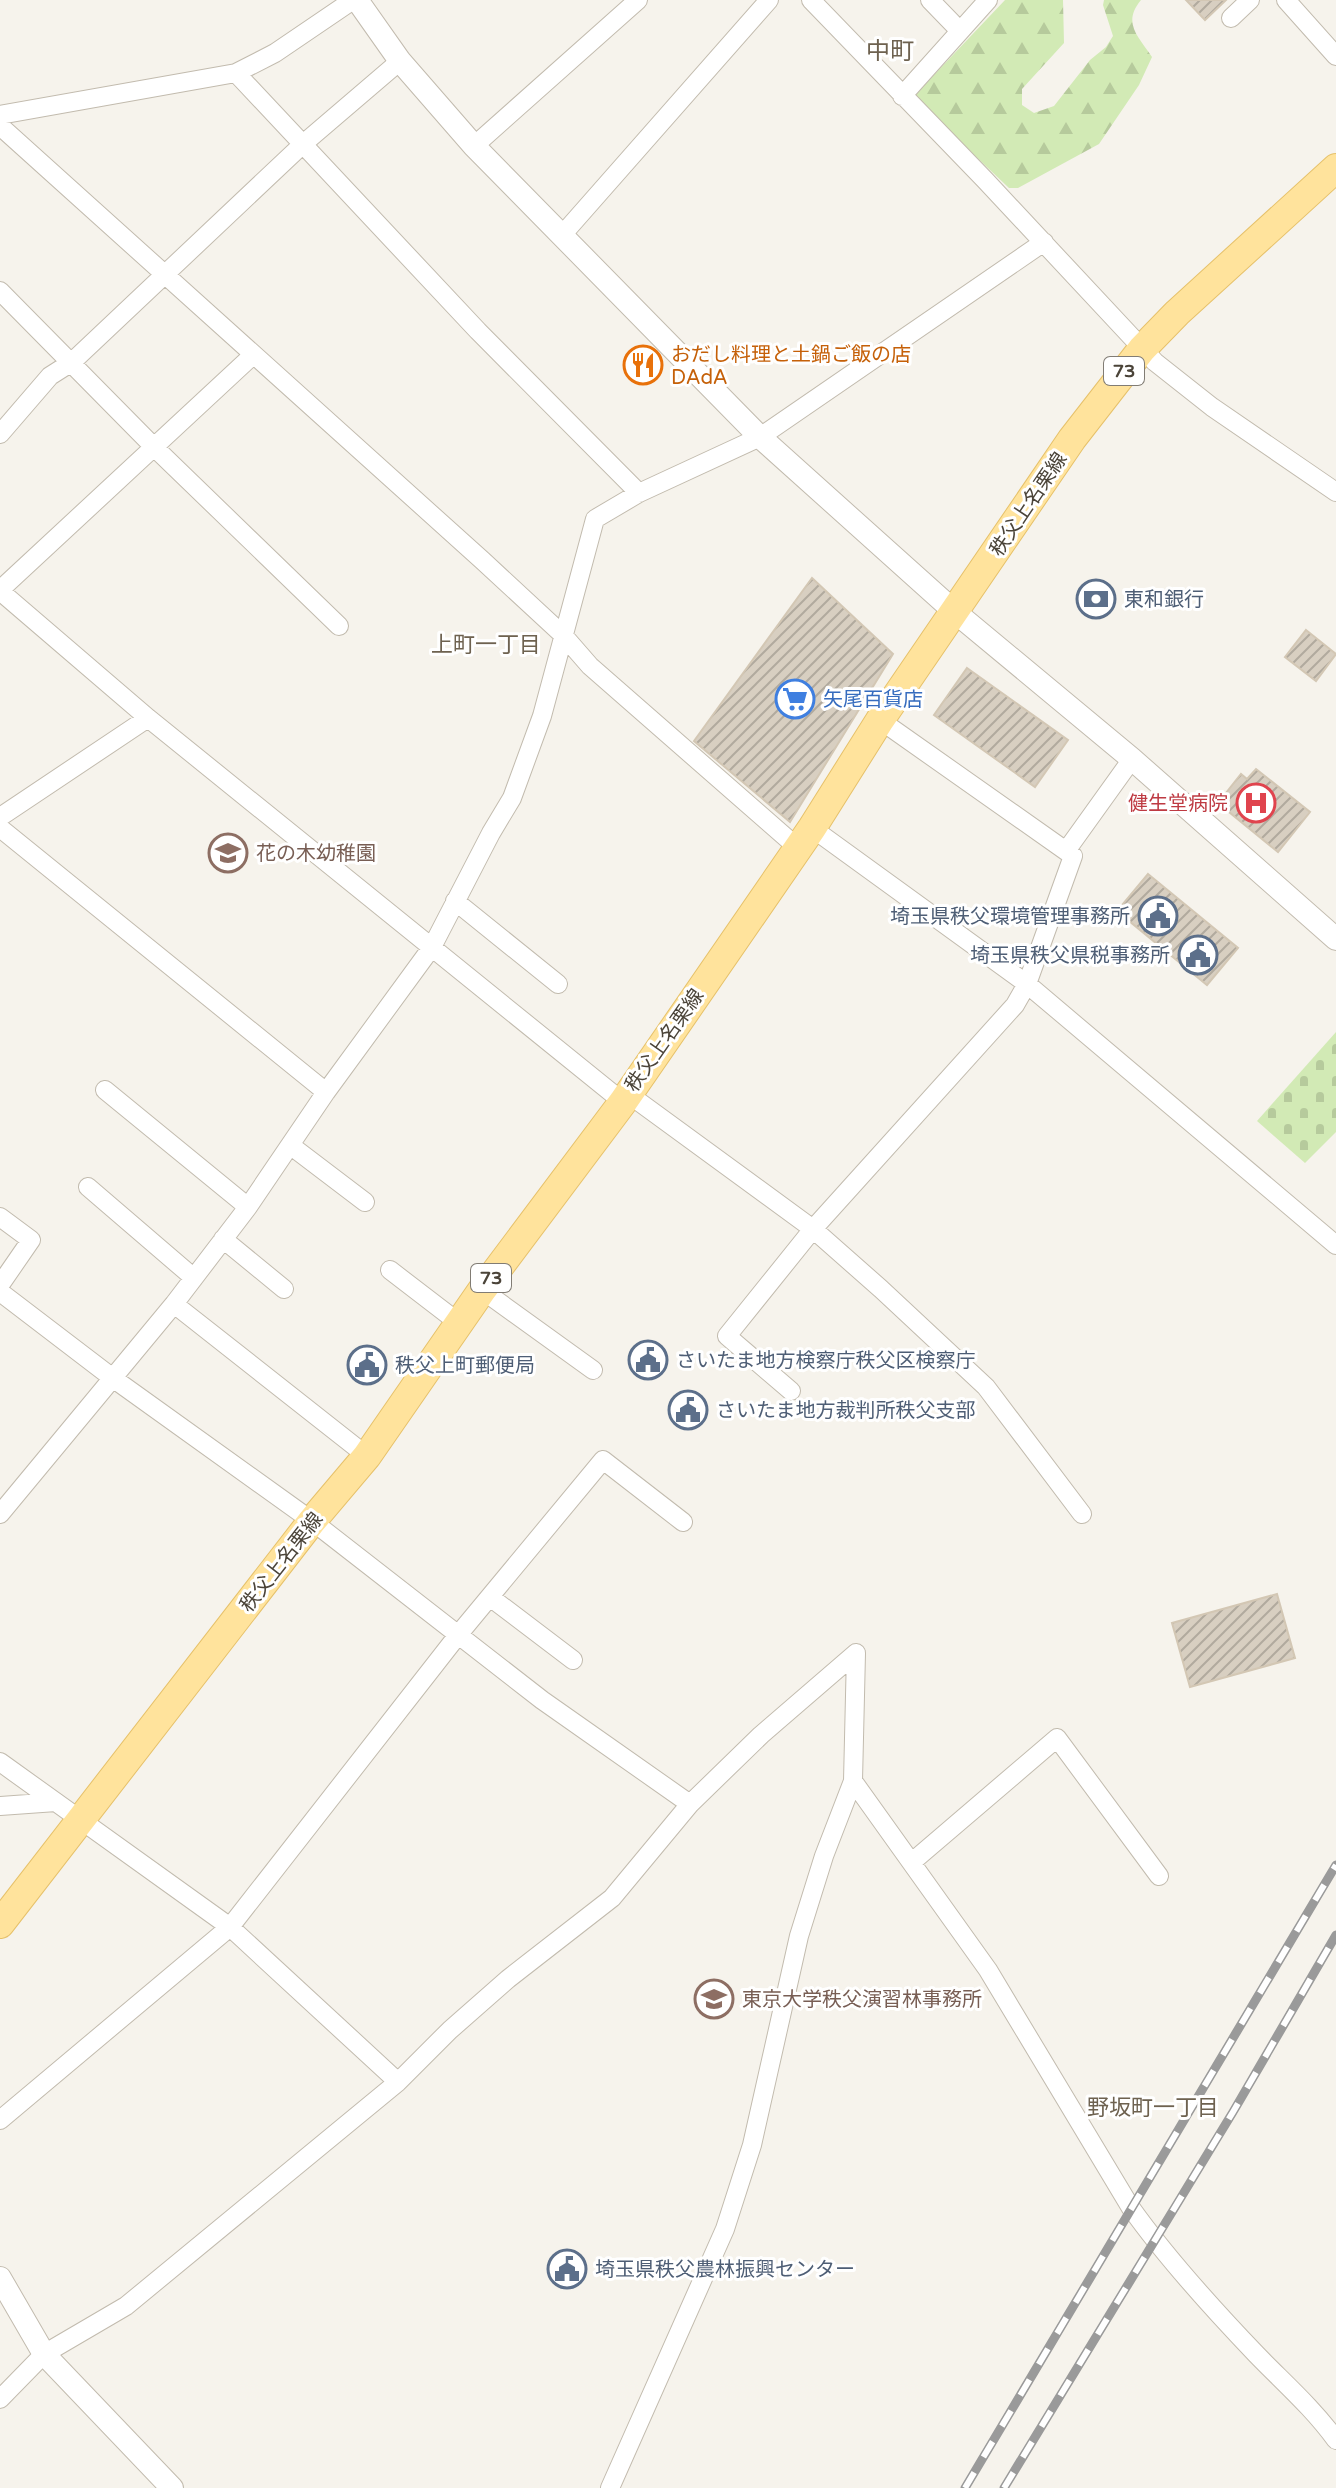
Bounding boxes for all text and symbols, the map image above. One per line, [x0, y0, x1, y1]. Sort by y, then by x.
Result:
district label: 中町 [866, 37, 914, 66]
place label: おだし料理と土鍋ご飯の店 DAdA [671, 343, 911, 390]
restaurant icon: おだし料理と土鍋ご飯の店 DAdA [622, 344, 664, 386]
road number: 73 [1104, 357, 1144, 385]
street label: 秩父上名栗線 [985, 448, 1072, 561]
bank icon: 東和銀行 [1075, 578, 1117, 620]
place label: 東和銀行 [1124, 588, 1204, 612]
district label: 上町一丁目 [431, 632, 541, 658]
supermarket icon: 矢尾百貨店 [774, 678, 816, 720]
place label: 矢尾百貨店 [823, 688, 923, 712]
hospital icon: 健生堂病院 [1235, 782, 1277, 824]
place label: 健生堂病院 [1128, 792, 1228, 816]
school or university icon: 花の木幼稚園 [207, 832, 249, 874]
place label: 花の木幼稚園 [256, 842, 376, 866]
public building icon: 埼玉県秩父環境管理事務所 [1137, 895, 1179, 937]
place label: 埼玉県秩父環境管理事務所 [890, 905, 1130, 929]
public building icon: 埼玉県秩父県税事務所 [1177, 934, 1219, 976]
place label: 埼玉県秩父県税事務所 [970, 944, 1170, 968]
street label: 秩父上名栗線 [621, 985, 709, 1097]
road number: 73 [471, 1264, 511, 1292]
public building icon: さいたま地方検察庁秩父区検察庁 [627, 1339, 669, 1381]
public building icon: 秩父上町郵便局 [346, 1344, 388, 1386]
place label: さいたま地方検察庁秩父区検察庁 [676, 1349, 975, 1373]
place label: 秩父上町郵便局 [395, 1354, 535, 1378]
public building icon: さいたま地方裁判所秩父支部 [667, 1389, 709, 1431]
place label: さいたま地方裁判所秩父支部 [716, 1399, 975, 1423]
street label: 秩父上名栗線 [235, 1508, 328, 1617]
school or university icon: 東京大学秩父演習林事務所 [693, 1978, 735, 2020]
place label: 東京大学秩父演習林事務所 [742, 1988, 982, 2012]
district label: 野坂町一丁目 [1087, 2095, 1219, 2121]
public building icon: 埼玉県秩父農林振興センター [546, 2248, 588, 2290]
place label: 埼玉県秩父農林振興センター [595, 2258, 855, 2282]

